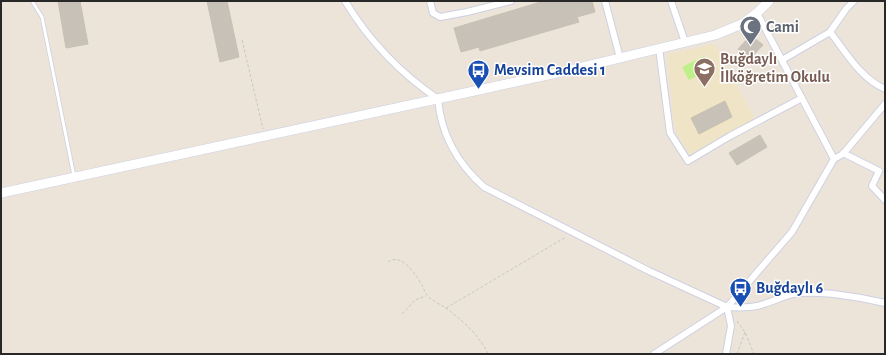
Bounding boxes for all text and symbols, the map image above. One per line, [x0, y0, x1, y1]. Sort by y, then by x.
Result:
mosque icon: Cami [737, 14, 763, 47]
place label: Cami [766, 19, 799, 35]
place label: Buğdaylı İlköğretim Okulu [720, 51, 831, 85]
school or university icon: Buğdaylı İlköğretim Okulu [691, 55, 717, 88]
bus stop icon: Mevsim Caddesi 1 [466, 57, 492, 90]
place label: Mevsim Caddesi 1 [494, 62, 606, 78]
bus stop icon: Buğdaylı 6 [728, 275, 754, 308]
place label: Buğdaylı 6 [756, 280, 824, 297]

